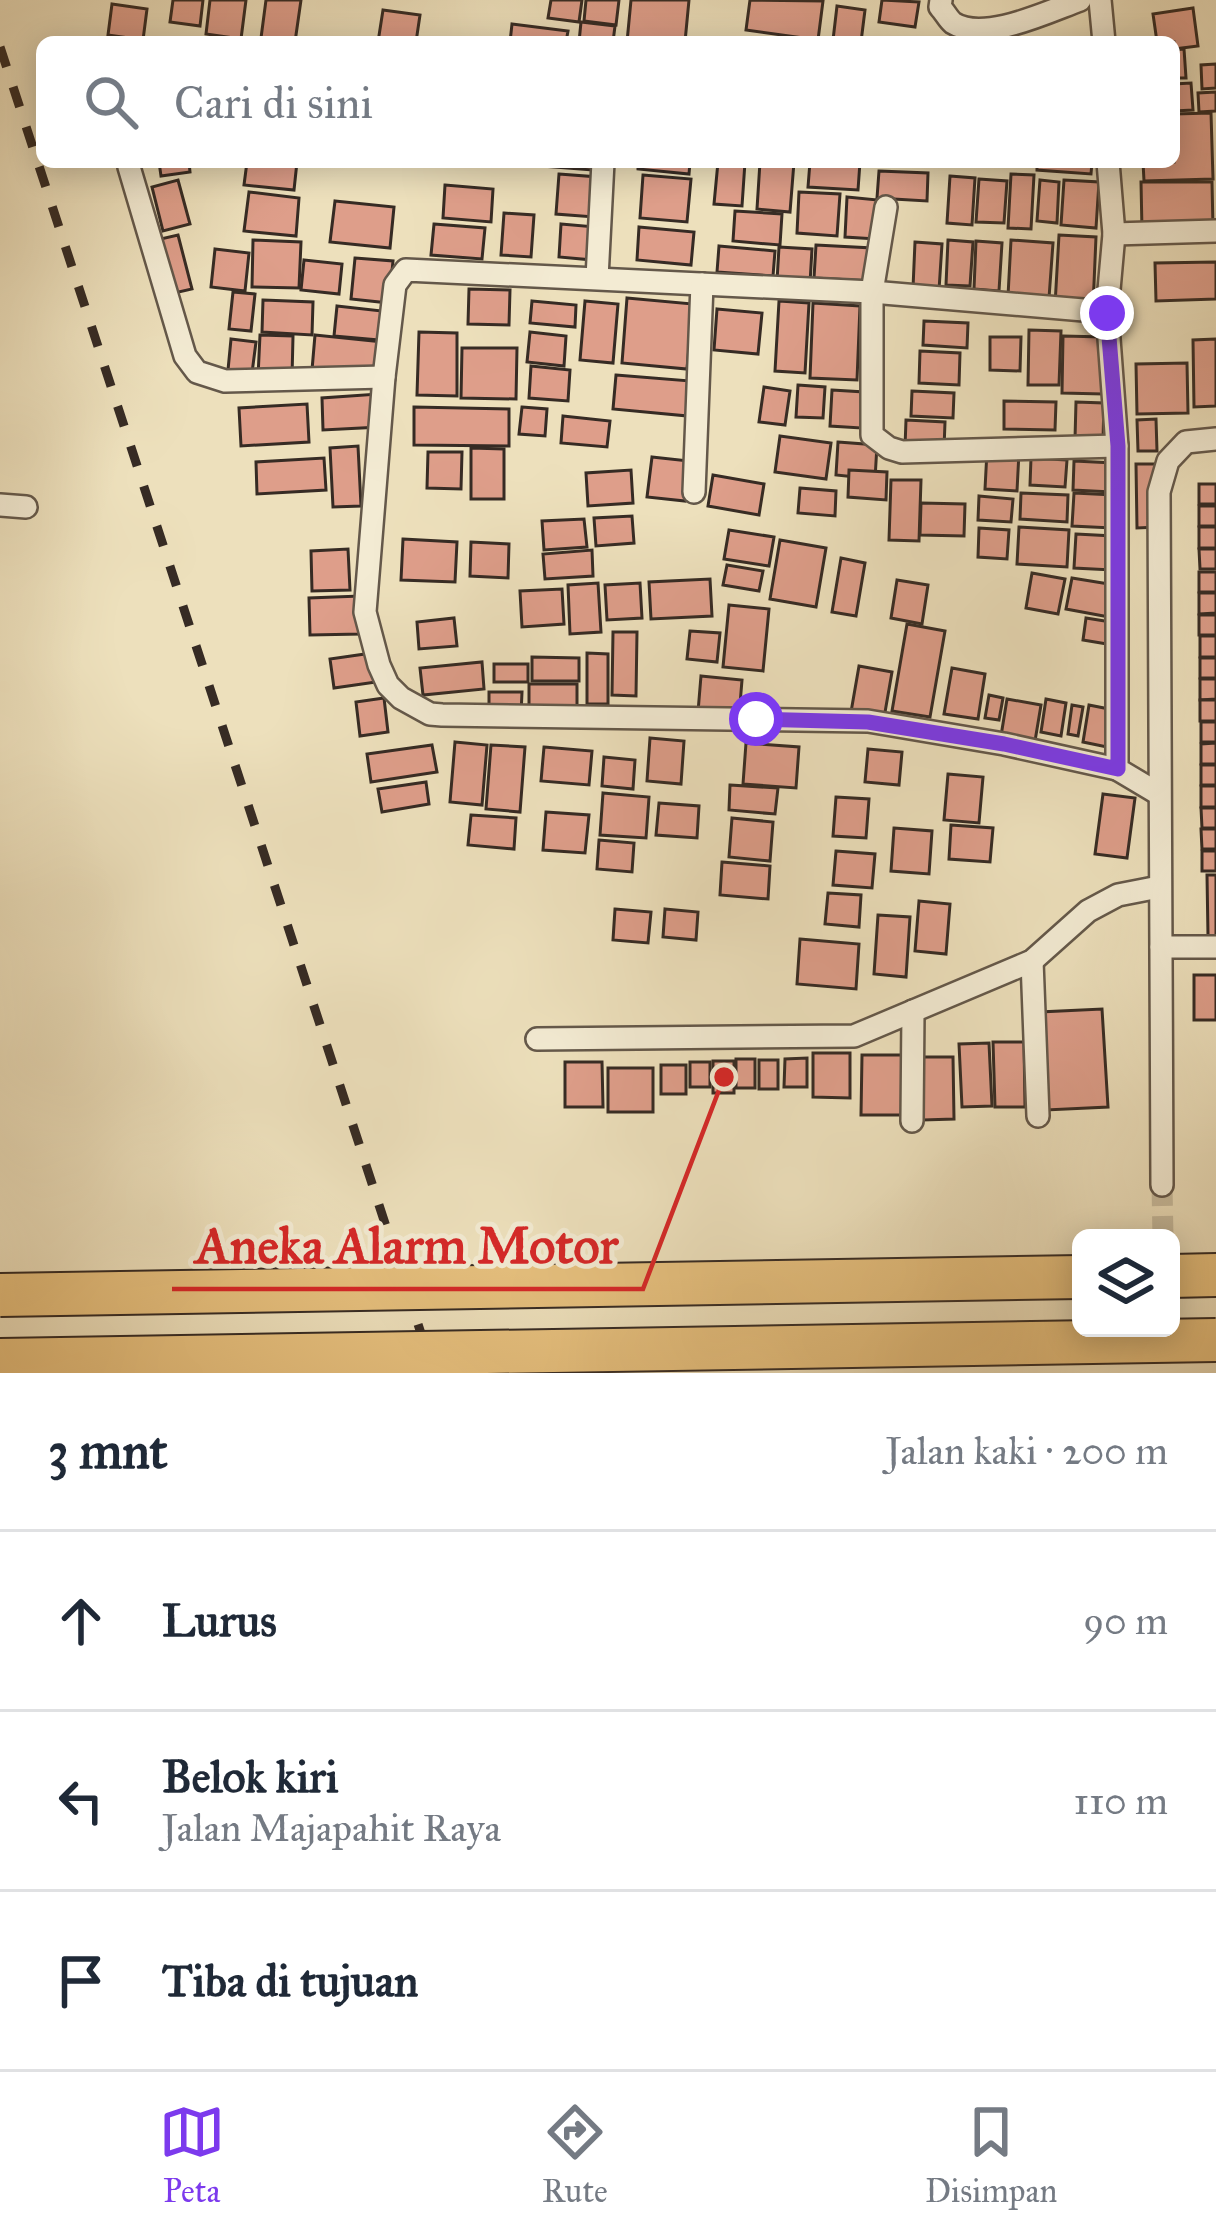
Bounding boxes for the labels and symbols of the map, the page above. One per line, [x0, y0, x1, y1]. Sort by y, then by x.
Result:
route end [1080, 286, 1134, 340]
route start [729, 692, 783, 746]
callout: Aneka Alarm Motor [172, 1202, 643, 1289]
text: Aneka Alarm Motor [193, 1215, 619, 1277]

